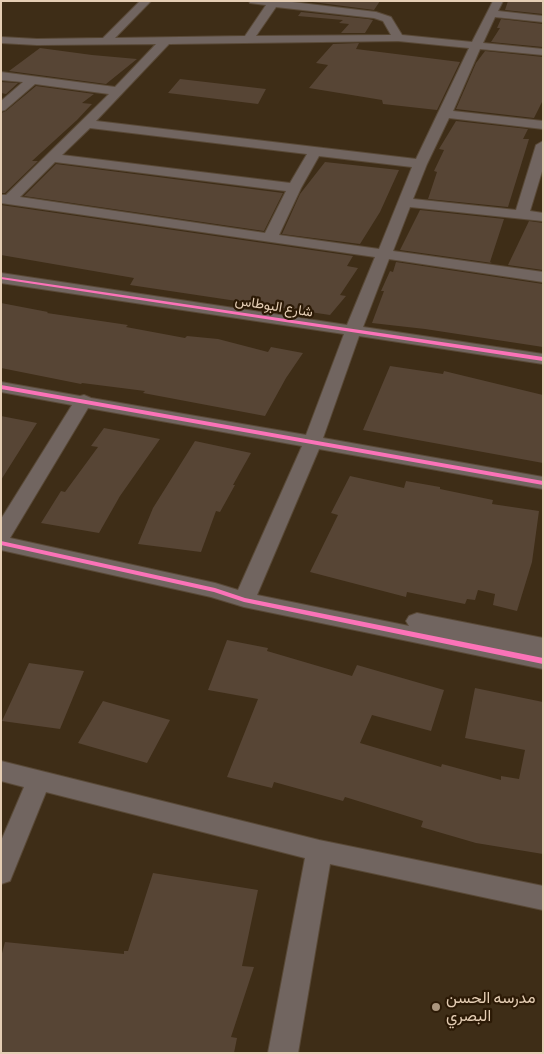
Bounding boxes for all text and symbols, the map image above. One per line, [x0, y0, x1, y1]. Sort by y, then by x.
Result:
street label: شارع البوطاس [234, 292, 314, 320]
place label: مدرسه الحسن البصري [446, 988, 536, 1026]
marker: مدرسه الحسن البصري [430, 1001, 442, 1013]

